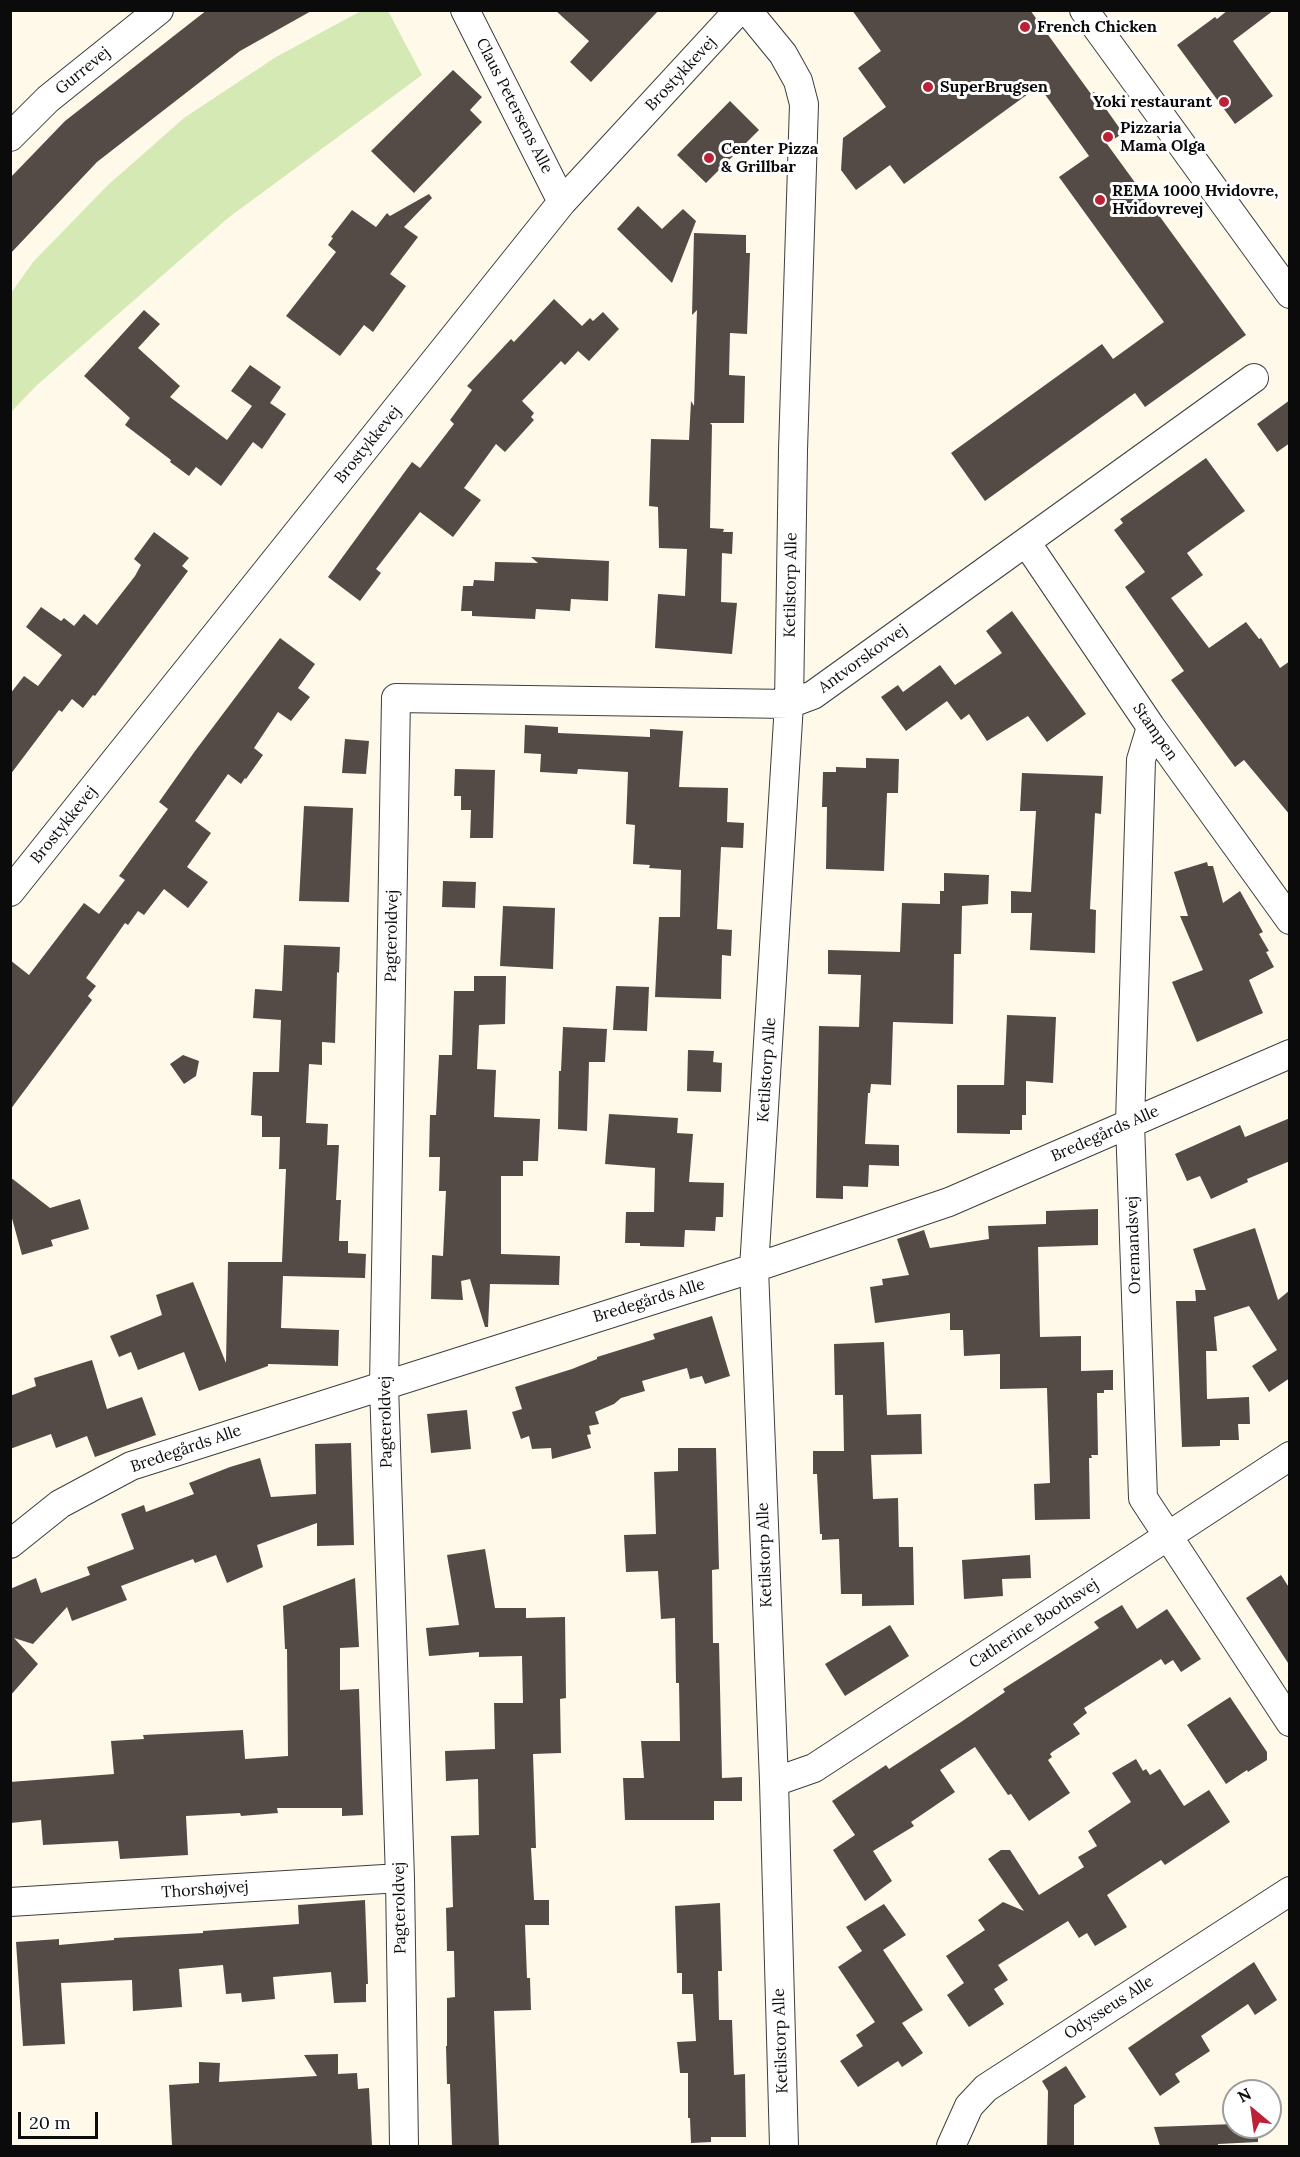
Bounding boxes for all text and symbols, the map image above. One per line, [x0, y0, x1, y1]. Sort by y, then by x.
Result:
place label: French Chicken [1037, 17, 1157, 37]
marker: French Chicken [1018, 20, 1032, 34]
street label: Brostykkevej [642, 33, 720, 115]
street label: Claus Petersens Alle [471, 35, 557, 177]
street label: Gurrevej [52, 43, 114, 99]
place label: SuperBrugsen [940, 77, 1048, 97]
marker: SuperBrugsen [921, 80, 935, 94]
place label: Yoki restaurant [1093, 92, 1212, 112]
marker: Yoki restaurant [1217, 95, 1231, 109]
place label: Pizzaria Mama Olga [1120, 118, 1205, 156]
marker: Pizzaria Mama Olga [1101, 130, 1115, 144]
place label: Center Pizza & Grillbar [721, 139, 818, 177]
marker: Center Pizza & Grillbar [702, 151, 716, 165]
place label: REMA 1000 Hvidovre, Hvidovrevej [1112, 181, 1278, 219]
marker: REMA 1000 Hvidovre, Hvidovrevej [1093, 193, 1107, 207]
street label: Brostykkevej [331, 402, 405, 488]
street label: Ketilstorp Alle [780, 532, 802, 638]
street label: Antvorskovvej [815, 620, 911, 698]
street label: Stampen [1128, 700, 1182, 764]
street label: Brostykkevej [27, 782, 101, 868]
street label: Pagteroldvej [382, 890, 402, 982]
street label: Ketilstorp Alle [754, 1017, 780, 1123]
street label: Bredegårds Alle [1048, 1102, 1162, 1166]
street label: Oremandsvej [1123, 1196, 1145, 1294]
street label: Bredegårds Alle [591, 1275, 707, 1327]
street label: Pagteroldvej [376, 1376, 396, 1468]
street label: Bredegårds Alle [128, 1421, 244, 1477]
street label: Ketilstorp Alle [754, 1502, 776, 1608]
street label: Catherine Boothsvej [966, 1575, 1102, 1673]
street label: Pagteroldvej [390, 1862, 410, 1954]
street label: Thorshøjvej [161, 1877, 249, 1903]
street label: Odysseus Alle [1061, 1972, 1157, 2044]
street label: Ketilstorp Alle [770, 1988, 792, 2094]
north arrow [1222, 2079, 1282, 2139]
text: N [1234, 2083, 1255, 2107]
scale bar [21, 2100, 100, 2138]
text: 20 m [29, 2111, 71, 2134]

